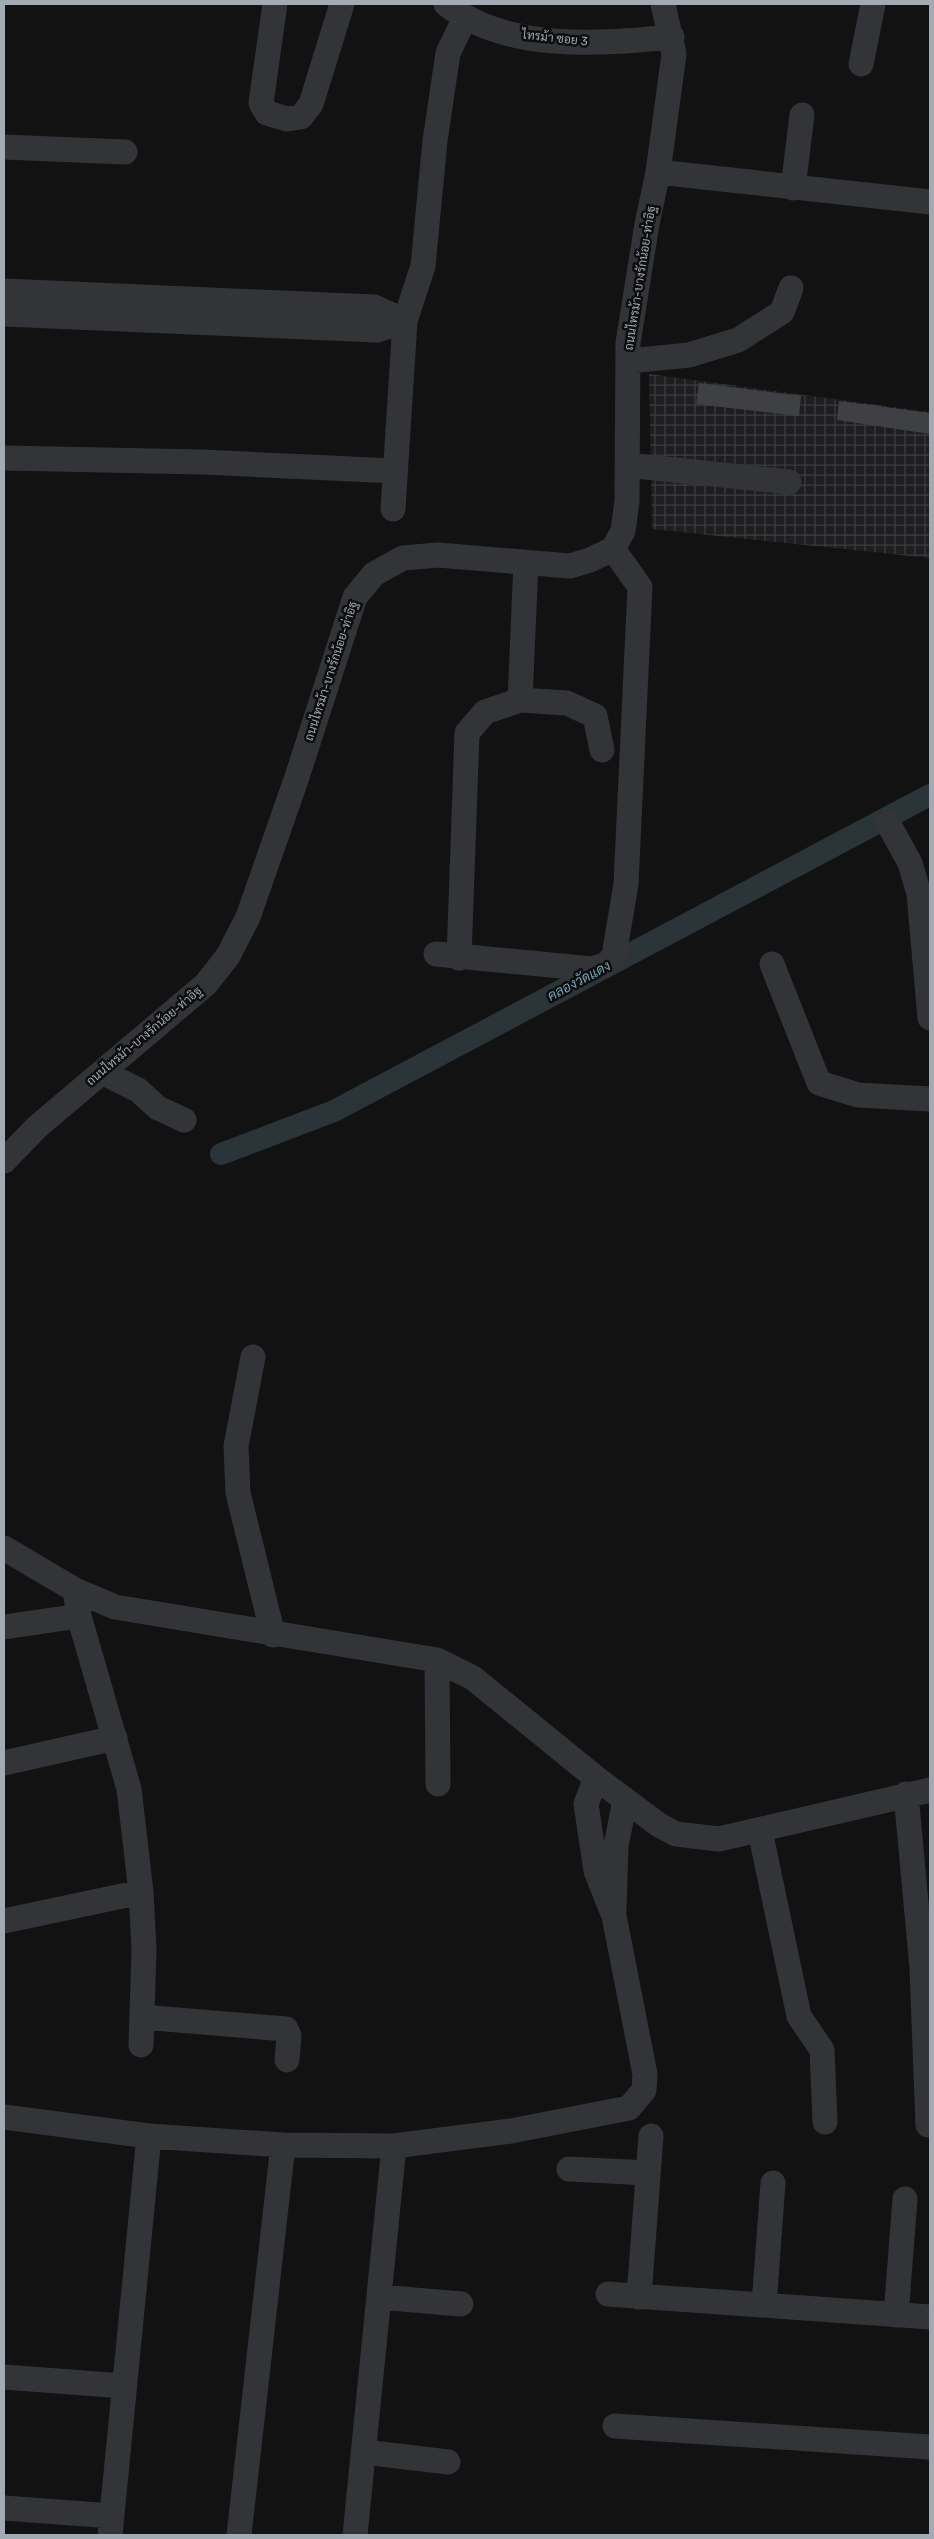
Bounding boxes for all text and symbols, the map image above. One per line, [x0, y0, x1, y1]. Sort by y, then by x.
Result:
street label: ไทรม้า ซอย 3 [520, 26, 589, 48]
street label: ถนนไทรม้า-บางรักน้อย-ท่าอิฐ [621, 205, 659, 351]
street label: ถนนไทรม้า-บางรักน้อย-ท่าอิฐ [301, 599, 361, 743]
water label: คลองวัดแดง [544, 957, 614, 1005]
street label: ถนนไทรม้า-บางรักน้อย-ท่าอิฐ [83, 983, 205, 1089]

